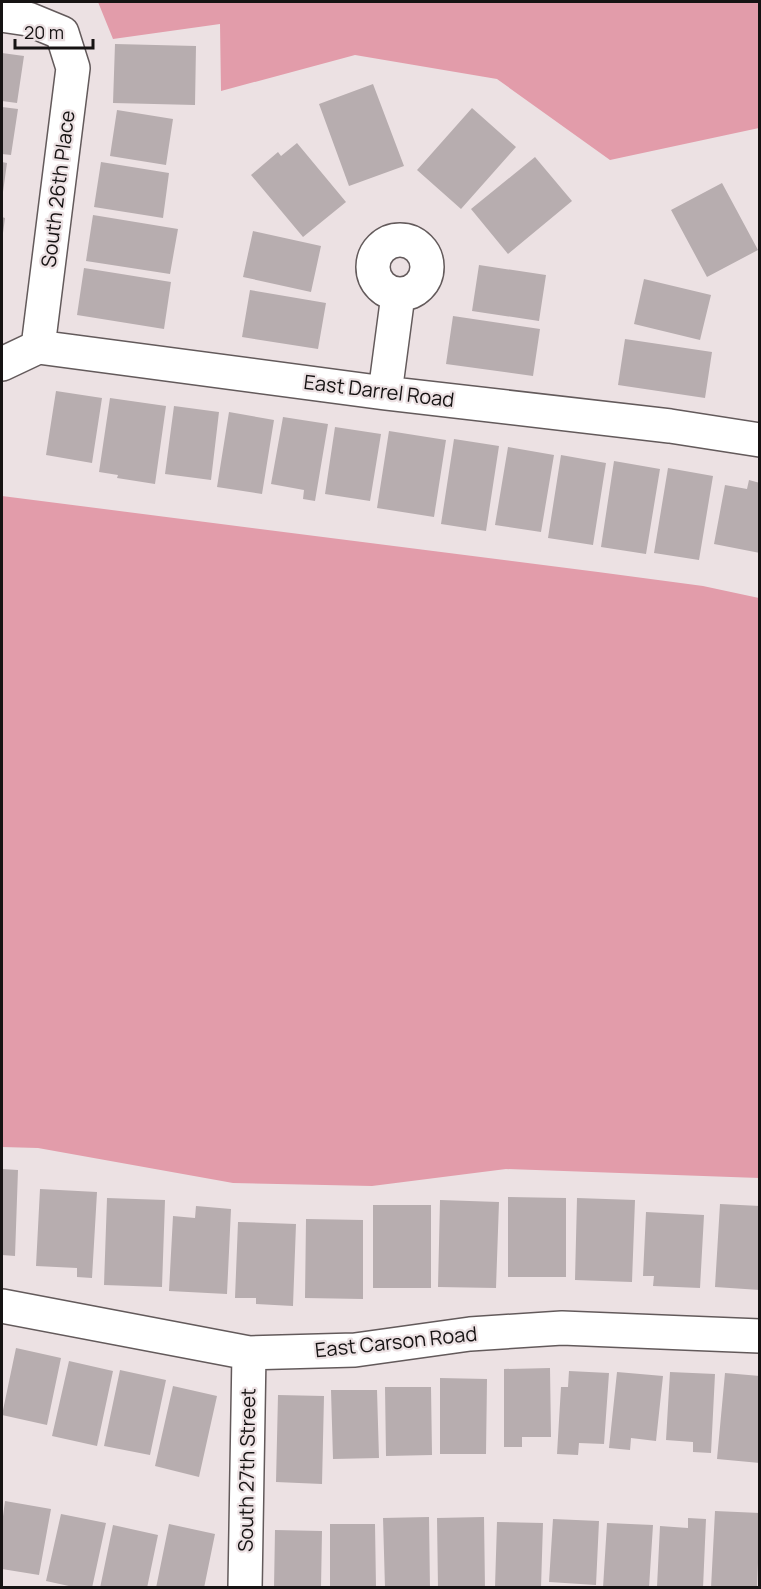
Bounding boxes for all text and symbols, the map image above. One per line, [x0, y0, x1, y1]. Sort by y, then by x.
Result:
scale bar [15, 12, 93, 50]
text: 20 m [24, 20, 64, 44]
street label: South 26th Place [34, 109, 81, 269]
street label: East Darrel Road [302, 368, 456, 413]
street label: East Carson Road [314, 1320, 478, 1363]
street label: South 27th Street [232, 1388, 261, 1552]

